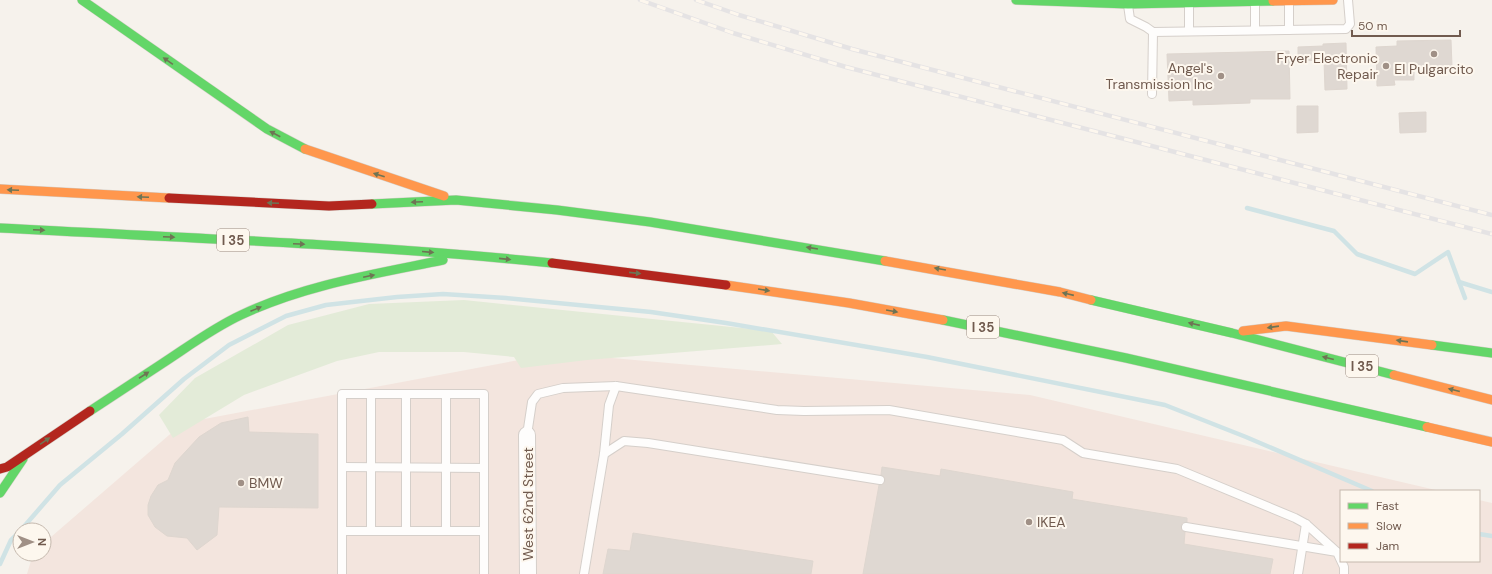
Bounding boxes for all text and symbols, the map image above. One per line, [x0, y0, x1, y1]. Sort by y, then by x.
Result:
scale bar [1352, 12, 1460, 38]
text: 50 m [1358, 18, 1387, 34]
place label: Fryer Electronic Repair [1276, 49, 1378, 83]
marker: El Pulgarcito [1429, 49, 1439, 59]
one-way arrow [162, 57, 173, 65]
place label: Angel's Transmission Inc [1105, 59, 1213, 93]
place label: El Pulgarcito [1394, 60, 1474, 78]
marker: Fryer Electronic Repair [1381, 61, 1391, 71]
marker: Angel's Transmission Inc [1216, 71, 1226, 81]
one-way arrow [270, 130, 281, 137]
one-way arrow [372, 172, 384, 178]
one-way arrow [7, 186, 19, 193]
one-way arrow [137, 193, 149, 200]
one-way arrow [411, 198, 423, 205]
one-way arrow [267, 200, 279, 207]
one-way arrow [33, 226, 45, 233]
road number: I 35 [217, 229, 249, 251]
one-way arrow [163, 234, 176, 240]
one-way arrow [293, 241, 306, 247]
one-way arrow [806, 245, 818, 251]
one-way arrow [422, 249, 434, 256]
one-way arrow [499, 256, 511, 262]
one-way arrow [934, 266, 946, 272]
one-way arrow [629, 269, 641, 276]
one-way arrow [363, 272, 375, 278]
one-way arrow [757, 287, 770, 293]
one-way arrow [1061, 290, 1074, 296]
one-way arrow [251, 305, 263, 311]
one-way arrow [886, 308, 898, 314]
road number: I 35 [967, 316, 999, 338]
one-way arrow [1188, 320, 1200, 326]
one-way arrow [1267, 324, 1279, 330]
one-way arrow [1396, 338, 1408, 344]
one-way arrow [1322, 354, 1335, 360]
road number: I 35 [1346, 355, 1378, 377]
one-way arrow [138, 371, 150, 378]
one-way arrow [1448, 387, 1460, 393]
one-way arrow [39, 437, 50, 445]
street label: West 62nd Street [519, 447, 537, 561]
place label: BMW [249, 474, 283, 492]
marker: BMW [236, 478, 246, 488]
legend [1340, 490, 1480, 562]
text: Fast [1376, 498, 1399, 514]
place label: IKEA [1037, 513, 1066, 531]
marker: IKEA [1024, 517, 1034, 527]
text: Slow [1376, 518, 1402, 534]
north arrow [12, 522, 52, 562]
text: N [35, 538, 49, 546]
text: Jam [1376, 538, 1399, 554]

